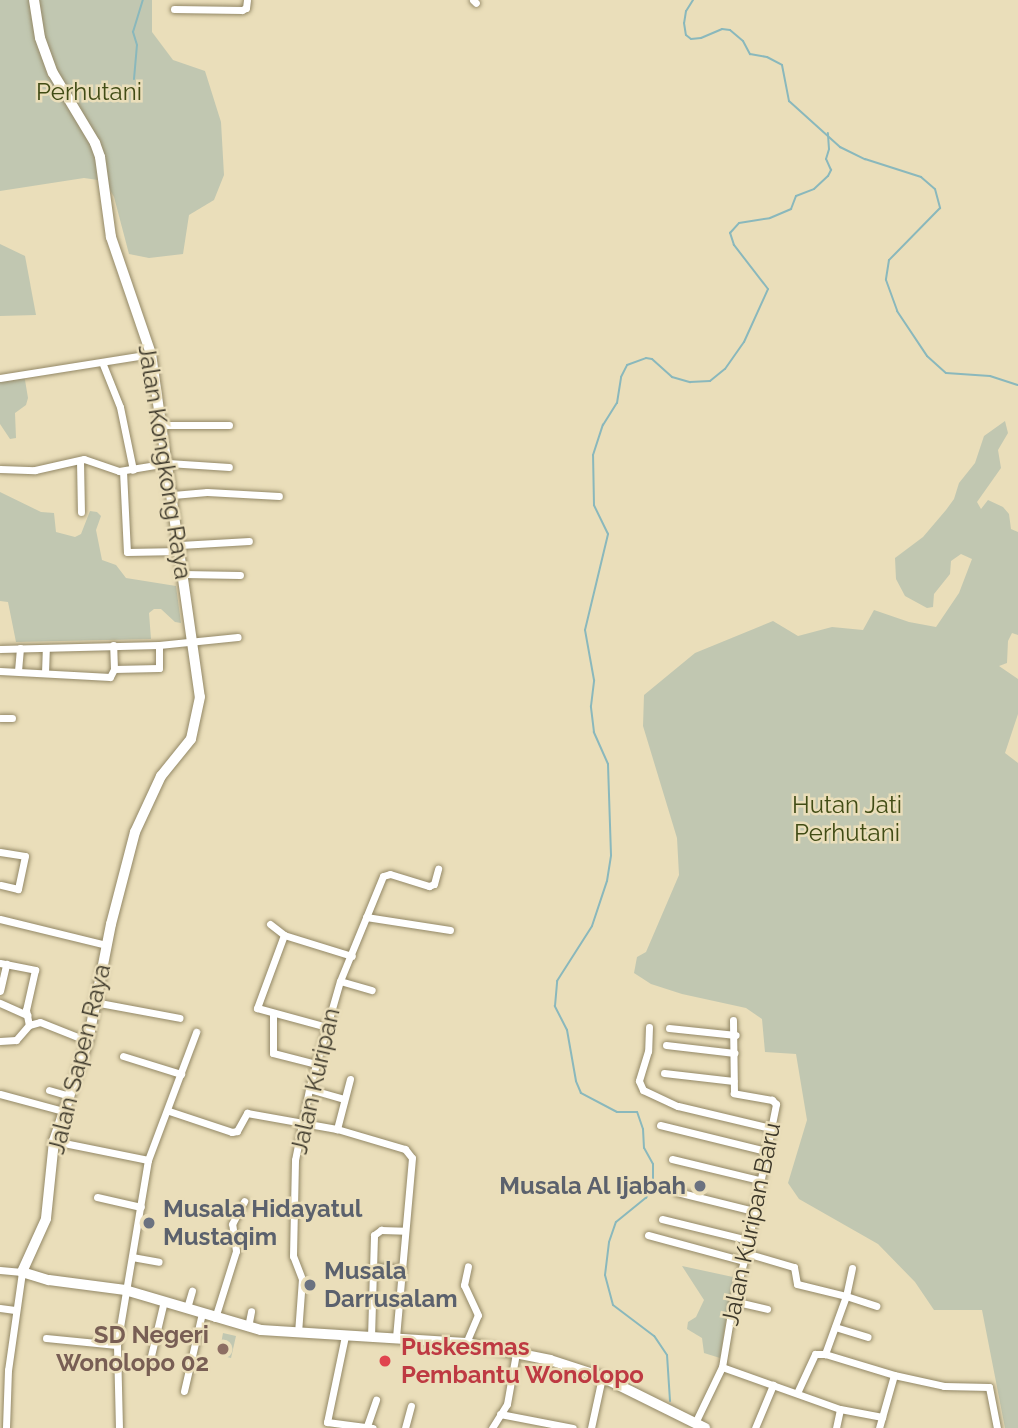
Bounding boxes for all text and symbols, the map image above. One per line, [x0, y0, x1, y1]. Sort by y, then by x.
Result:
park label: Perhutani [36, 78, 142, 106]
street label: Jalan Kongkong Raya [132, 343, 198, 581]
park label: Hutan Jati Perhutani [792, 791, 902, 847]
street label: Jalan Sapen Raya [41, 961, 117, 1157]
street label: Jalan Kuripan [284, 1005, 346, 1157]
street label: Jalan Kuripan Baru [715, 1120, 787, 1328]
place label: Musala Al Ijabah [498, 1172, 686, 1200]
marker: Musala Al Ijabah [692, 1178, 708, 1194]
place label: Musala Hidayatul Mustaqim [163, 1195, 362, 1251]
marker: Musala Hidayatul Mustaqim [141, 1215, 157, 1231]
place label: Musala Darrusalam [324, 1257, 458, 1313]
marker: Musala Darrusalam [302, 1277, 318, 1293]
place label: SD Negeri Wonolopo 02 [56, 1321, 209, 1377]
place label: Puskesmas Pembantu Wonolopo [401, 1333, 645, 1389]
marker: SD Negeri Wonolopo 02 [215, 1341, 231, 1357]
marker: Puskesmas Pembantu Wonolopo [375, 1351, 395, 1371]

